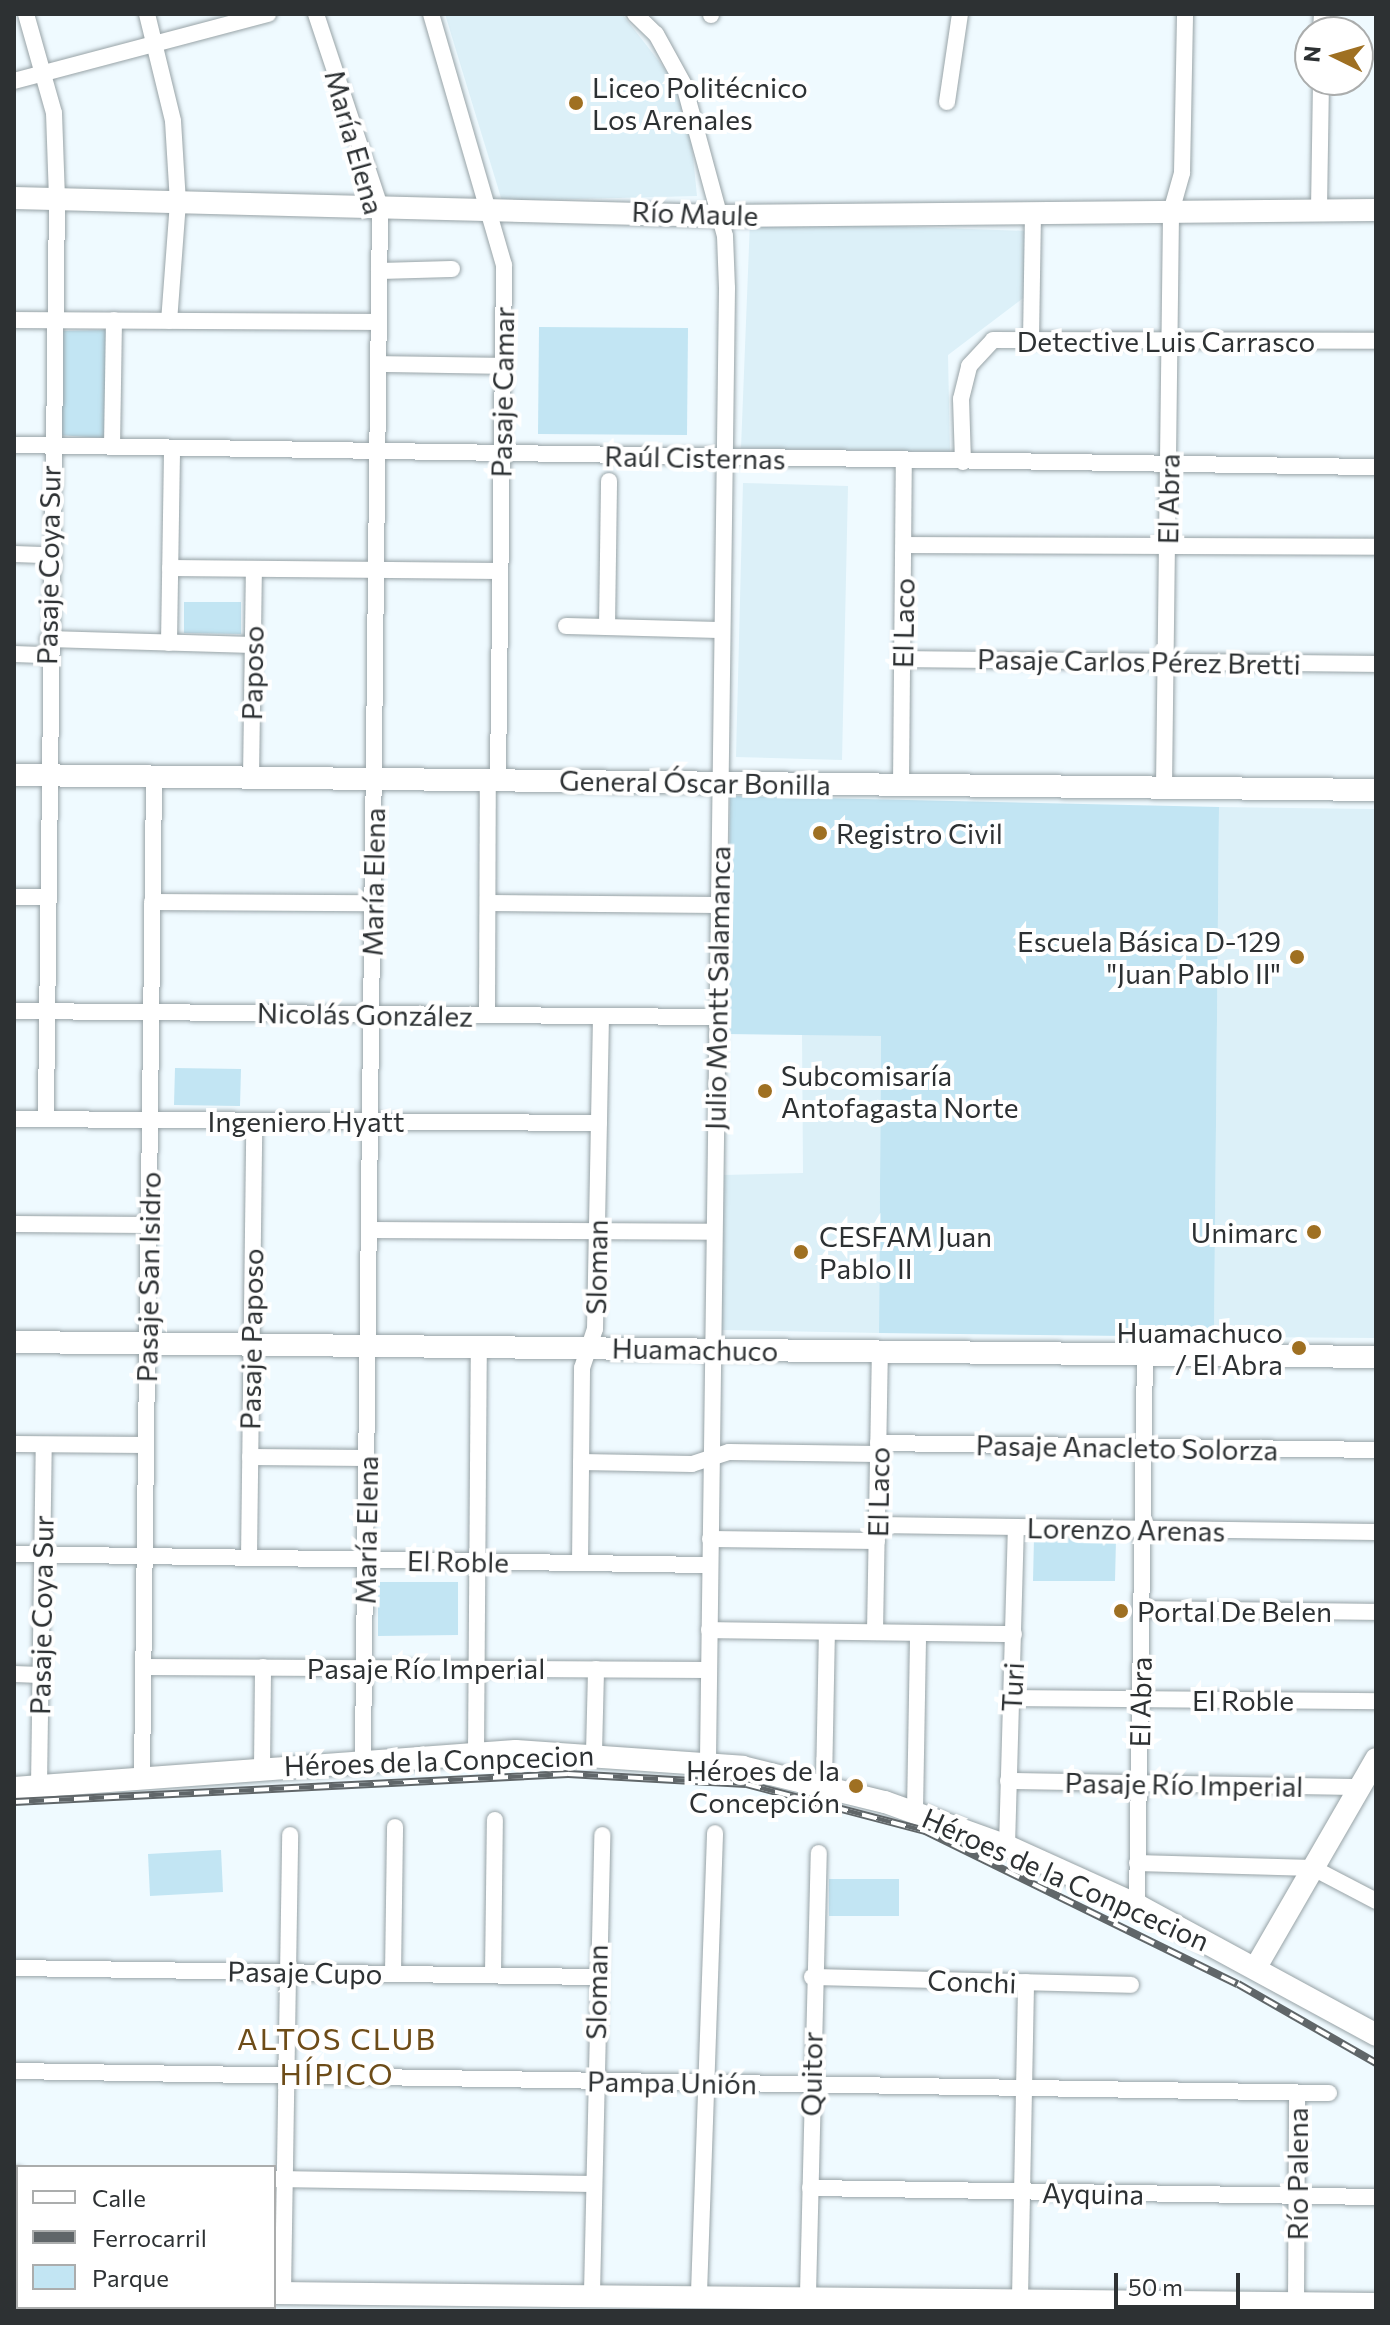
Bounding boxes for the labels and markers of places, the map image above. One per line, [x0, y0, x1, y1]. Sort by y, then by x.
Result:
place label: Liceo Politécnico Los Arenales [592, 70, 808, 136]
marker: Liceo Politécnico Los Arenales [567, 94, 585, 112]
place label: Registro Civil [836, 816, 1003, 850]
marker: Registro Civil [811, 824, 829, 842]
place label: Escuela Básica D-129 "Juan Pablo II" [1017, 924, 1281, 990]
marker: Escuela Básica D-129 "Juan Pablo II" [1288, 948, 1306, 966]
place label: Subcomisaría Antofagasta Norte [781, 1058, 1018, 1124]
marker: Subcomisaría Antofagasta Norte [756, 1082, 774, 1100]
place label: Unimarc [1191, 1215, 1298, 1249]
place label: CESFAM Juan Pablo II [819, 1219, 992, 1285]
marker: Unimarc [1305, 1223, 1323, 1241]
marker: CESFAM Juan Pablo II [790, 1241, 812, 1263]
place label: Huamachuco / El Abra [1117, 1315, 1283, 1381]
marker: Huamachuco / El Abra [1290, 1339, 1308, 1357]
place label: Portal De Belen [1137, 1594, 1332, 1628]
marker: Portal De Belen [1112, 1602, 1130, 1620]
place label: Héroes de la Concepción [686, 1753, 840, 1819]
marker: Héroes de la Concepción [847, 1777, 865, 1795]

